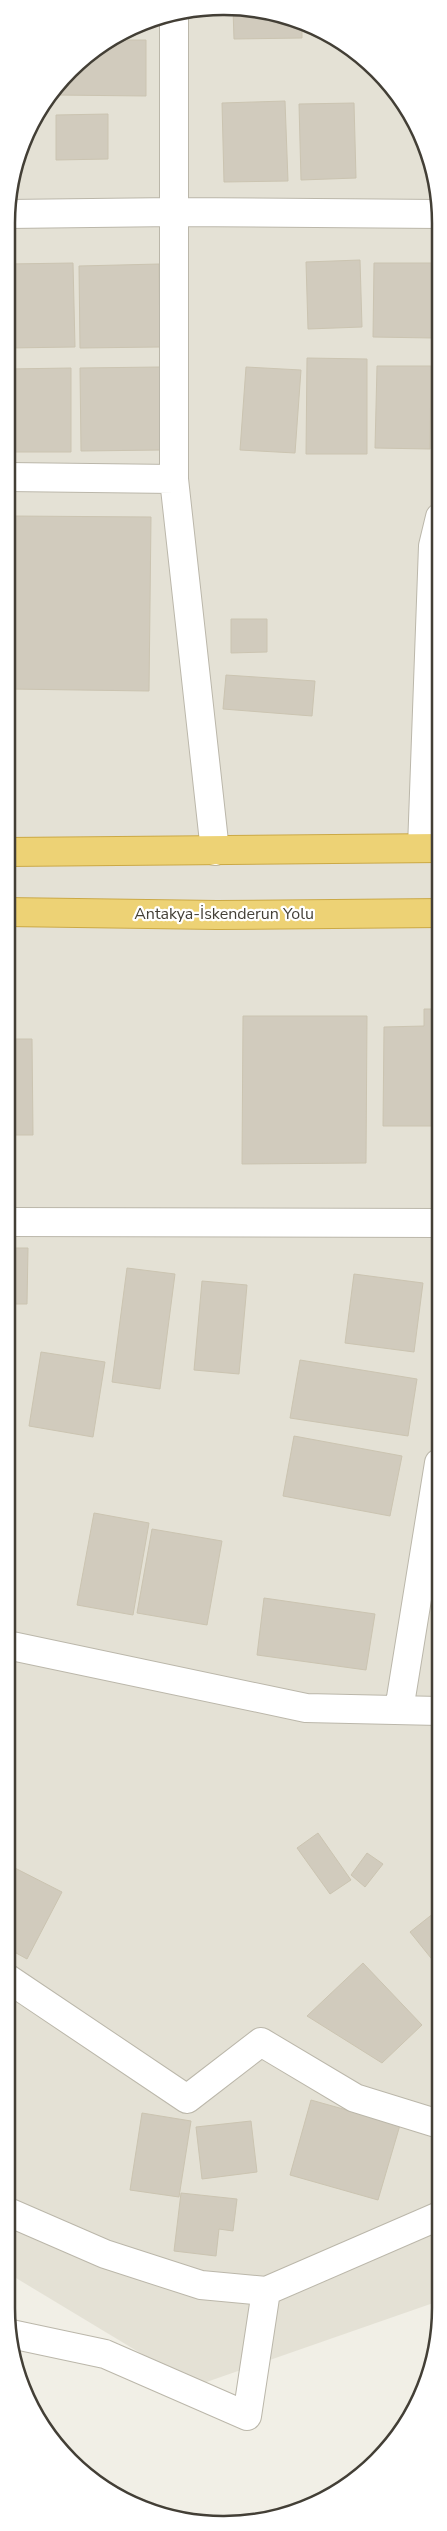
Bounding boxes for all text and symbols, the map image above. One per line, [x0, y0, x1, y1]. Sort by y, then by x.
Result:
street label: Antakya-İskenderun Yolu [134, 903, 314, 925]

